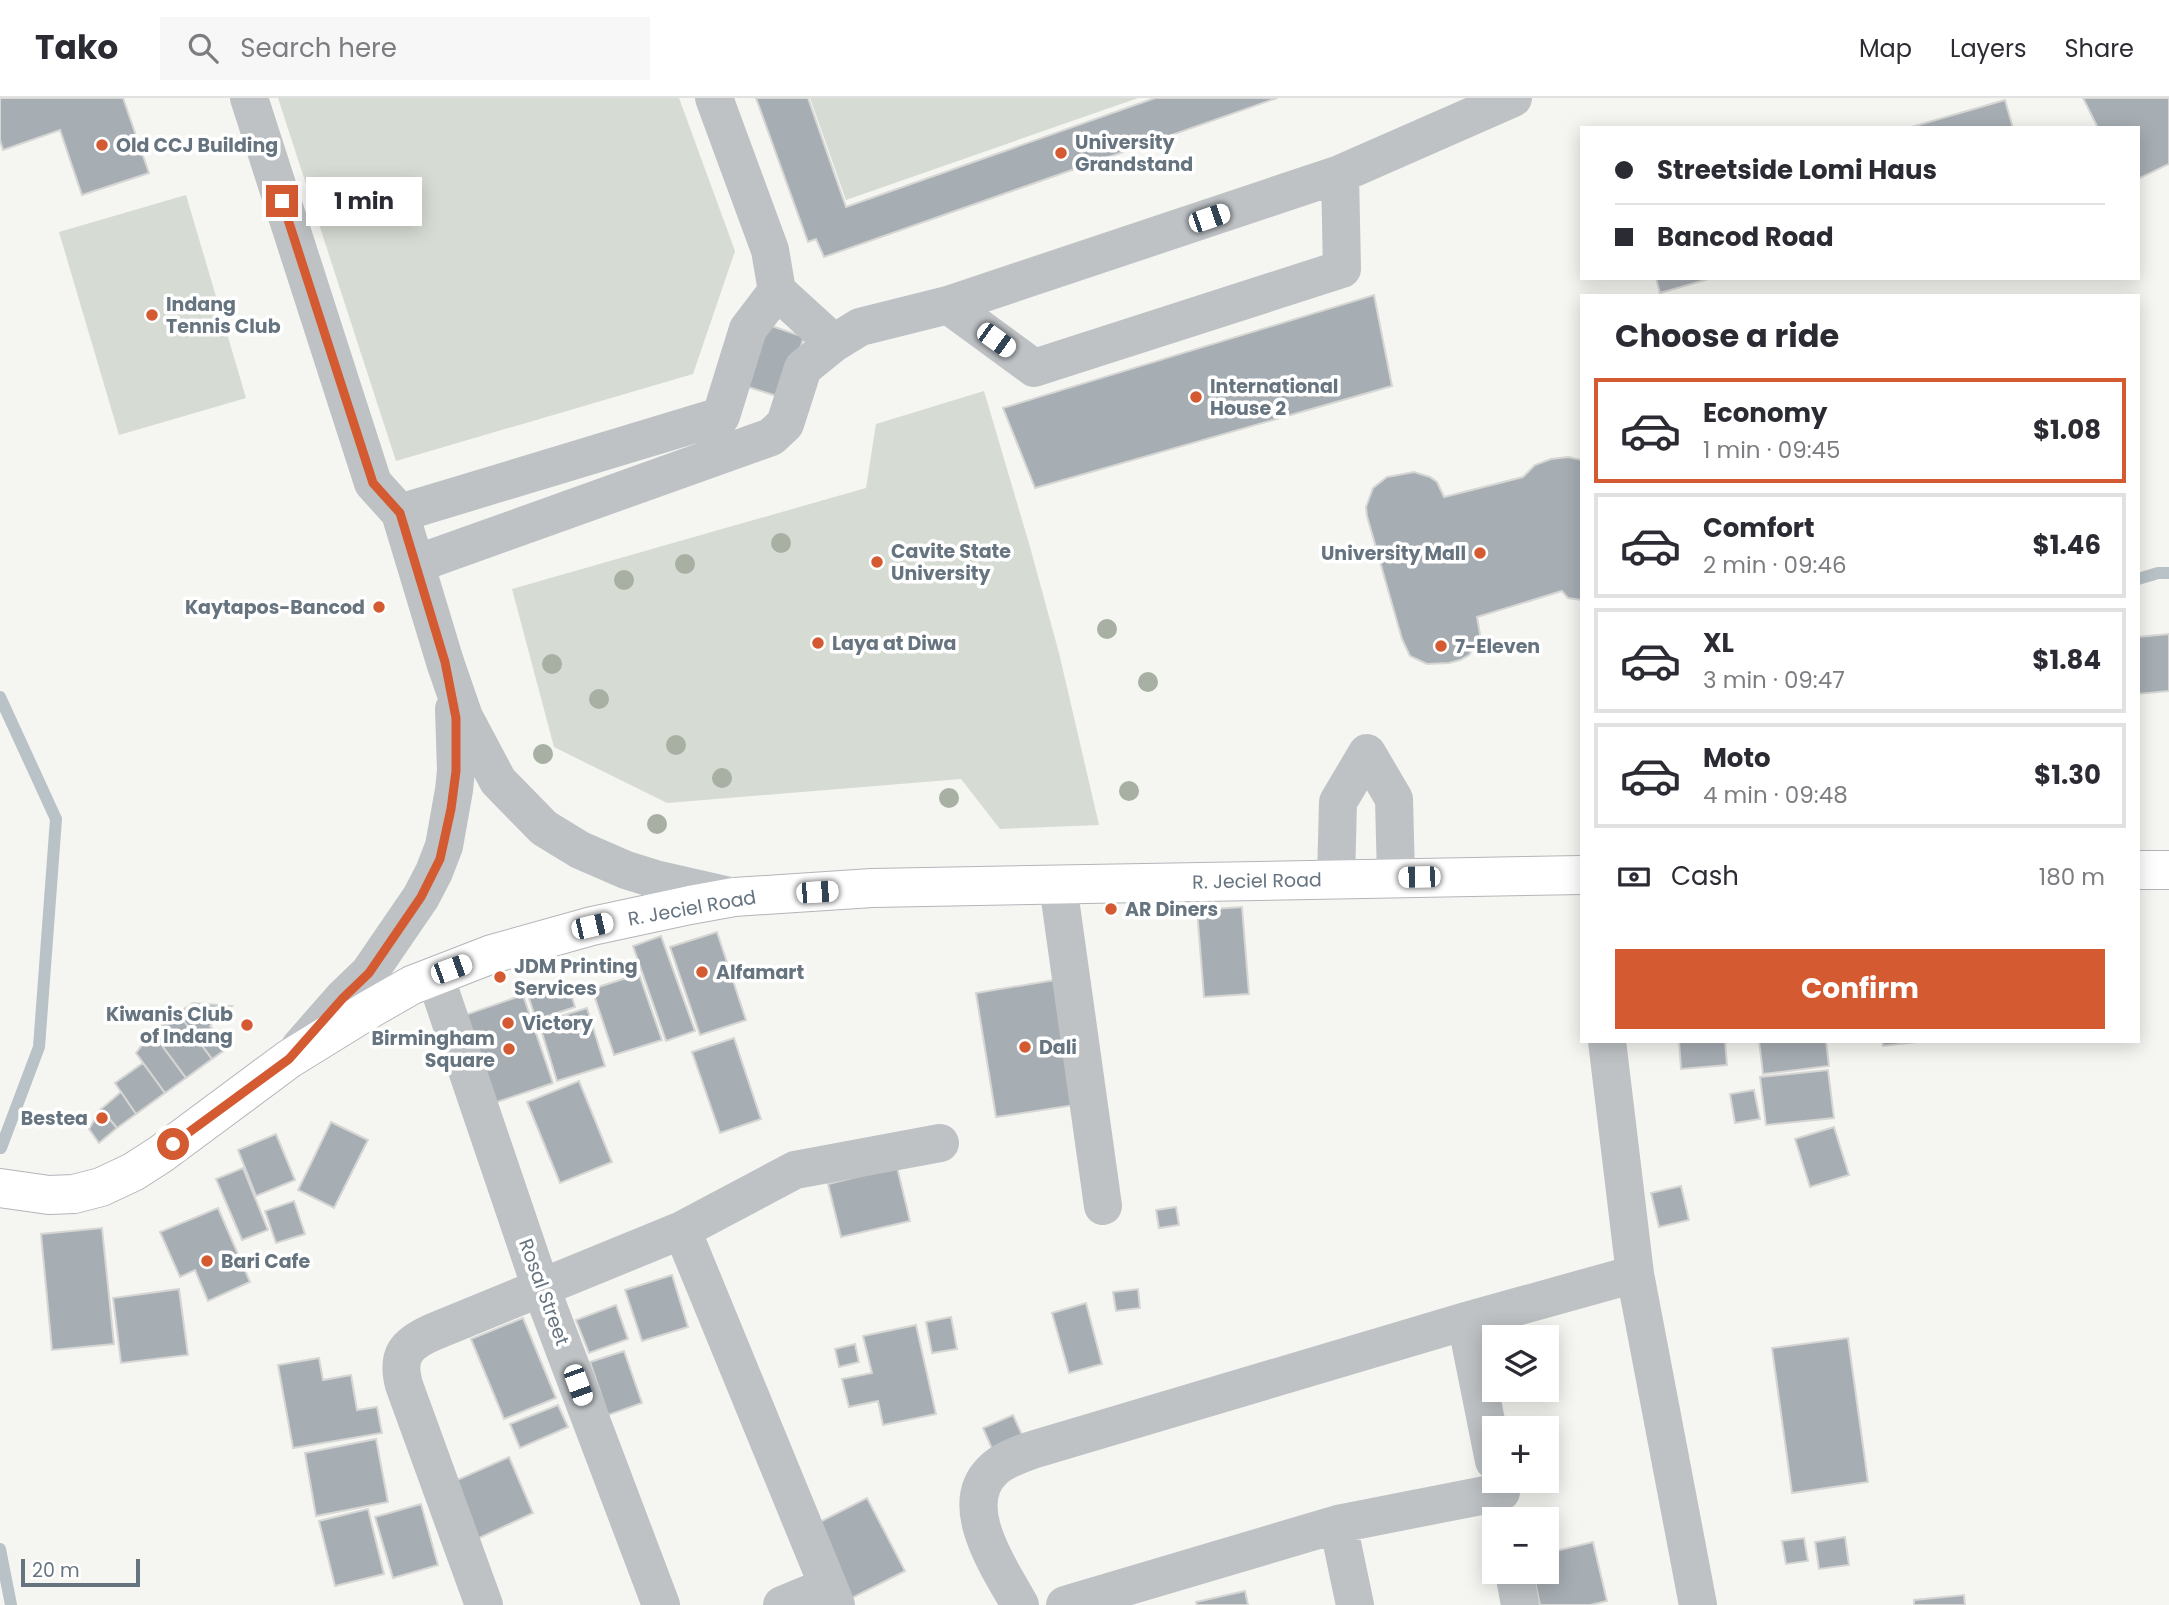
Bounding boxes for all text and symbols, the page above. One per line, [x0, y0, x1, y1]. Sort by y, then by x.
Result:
search box [160, 17, 650, 80]
text: Tako [35, 24, 118, 71]
icon: search [184, 29, 222, 67]
text: Search here [240, 30, 397, 66]
text: Map [1859, 32, 1912, 65]
text: Layers [1950, 32, 2026, 65]
text: Share [2064, 32, 2134, 65]
place label: University Grandstand [1075, 129, 1193, 178]
place label: Old CCJ Building [116, 132, 278, 159]
marker: Old CCJ Building [94, 137, 110, 153]
marker: University Grandstand [1053, 145, 1069, 161]
text: Streetside Lomi Haus [1657, 152, 1937, 188]
callout: 1 min [306, 176, 422, 226]
route end [266, 185, 298, 217]
text: 1 min [334, 185, 394, 217]
car [1186, 201, 1233, 235]
text: Bancod Road [1657, 219, 1834, 255]
place label: Indang Tennis Club [166, 291, 281, 340]
marker: Indang Tennis Club [144, 307, 160, 323]
text: Choose a ride [1615, 313, 1839, 358]
car [973, 319, 1020, 361]
place label: International House 2 [1210, 373, 1338, 422]
marker: International House 2 [1188, 389, 1204, 405]
text: Economy [1703, 395, 1827, 431]
icon: car [1619, 399, 1682, 462]
text: $1.08 [2033, 412, 2101, 448]
text: 1 min · 09:45 [1703, 434, 1840, 466]
text: Comfort [1703, 510, 1815, 546]
icon: car [1619, 514, 1682, 577]
text: $1.46 [2033, 527, 2101, 563]
place label: Cavite State University [891, 538, 1011, 587]
place label: University Mall [1321, 540, 1466, 567]
marker: University Mall [1472, 545, 1488, 561]
text: 2 min · 09:46 [1703, 549, 1847, 581]
marker: Cavite State University [869, 554, 885, 570]
place label: Kaytapos-Bancod [185, 594, 365, 621]
marker: Kaytapos-Bancod [371, 599, 387, 615]
text: XL [1703, 625, 1734, 661]
icon: car [1619, 629, 1682, 692]
place label: Laya at Diwa [832, 630, 956, 657]
place label: 7-Eleven [1455, 633, 1540, 660]
marker: Laya at Diwa [810, 635, 826, 651]
marker: 7-Eleven [1433, 638, 1449, 654]
text: $1.84 [2032, 642, 2101, 678]
text: 3 min · 09:47 [1703, 664, 1845, 696]
text: Moto [1703, 740, 1771, 776]
icon: car [1619, 744, 1682, 807]
text: $1.30 [2034, 757, 2101, 793]
text: 4 min · 09:48 [1703, 779, 1848, 811]
icon: cash [1615, 858, 1653, 896]
text: Cash [1671, 858, 1739, 894]
text: 180 m [2039, 861, 2105, 893]
street label: R. Jeciel Road [1192, 866, 1322, 896]
car [1398, 866, 1441, 888]
car [796, 880, 839, 904]
street label: R. Jeciel Road [626, 883, 758, 933]
place label: AR Diners [1125, 896, 1218, 923]
marker: AR Diners [1103, 901, 1119, 917]
car [570, 911, 615, 941]
button: Confirm [1615, 949, 2105, 1029]
car [428, 952, 475, 986]
place label: JDM Printing Services [514, 953, 638, 1002]
place label: Alfamart [716, 959, 805, 986]
marker: Alfamart [694, 964, 710, 980]
marker: JDM Printing Services [492, 969, 508, 985]
place label: Kiwanis Club of Indang [106, 1001, 233, 1050]
place label: Victory [522, 1010, 594, 1037]
marker: Victory [500, 1015, 516, 1031]
marker: Kiwanis Club of Indang [239, 1017, 255, 1033]
place label: Birmingham Square [371, 1025, 495, 1074]
place label: Dali [1039, 1034, 1077, 1061]
marker: Dali [1017, 1039, 1033, 1055]
marker: Birmingham Square [501, 1041, 517, 1057]
place label: Bestea [21, 1105, 88, 1132]
marker: Bestea [94, 1110, 110, 1126]
route start [157, 1128, 189, 1160]
street label: Rosal Street [512, 1235, 576, 1349]
place label: Bari Cafe [221, 1248, 310, 1275]
marker: Bari Cafe [199, 1253, 215, 1269]
map controls [1482, 1325, 1559, 1584]
button: layers [1482, 1325, 1559, 1402]
car [561, 1362, 596, 1408]
button: + [1482, 1416, 1559, 1493]
button: − [1482, 1507, 1559, 1584]
scale bar [21, 1556, 140, 1588]
text: 20 m [32, 1557, 80, 1584]

